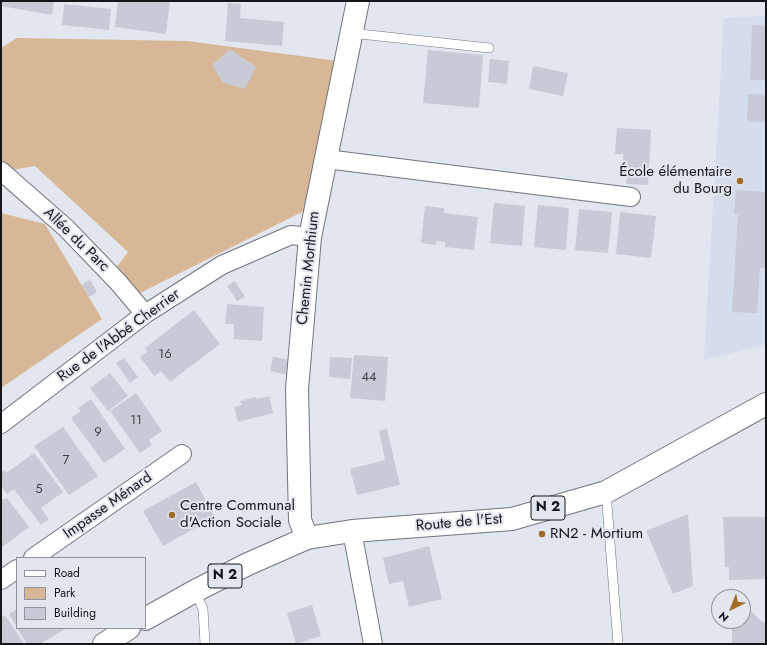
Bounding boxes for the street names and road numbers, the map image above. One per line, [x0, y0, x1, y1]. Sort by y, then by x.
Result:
street label: Allée du Parc [39, 204, 113, 276]
street label: Chemin Morthium [294, 210, 324, 326]
street label: Rue de l'Abbé Cherrier [54, 286, 184, 386]
street label: Impasse Ménard [60, 469, 156, 543]
road number: N 2 [531, 496, 565, 520]
street label: Route de l'Est [415, 510, 503, 536]
road number: N 2 [208, 564, 242, 588]

